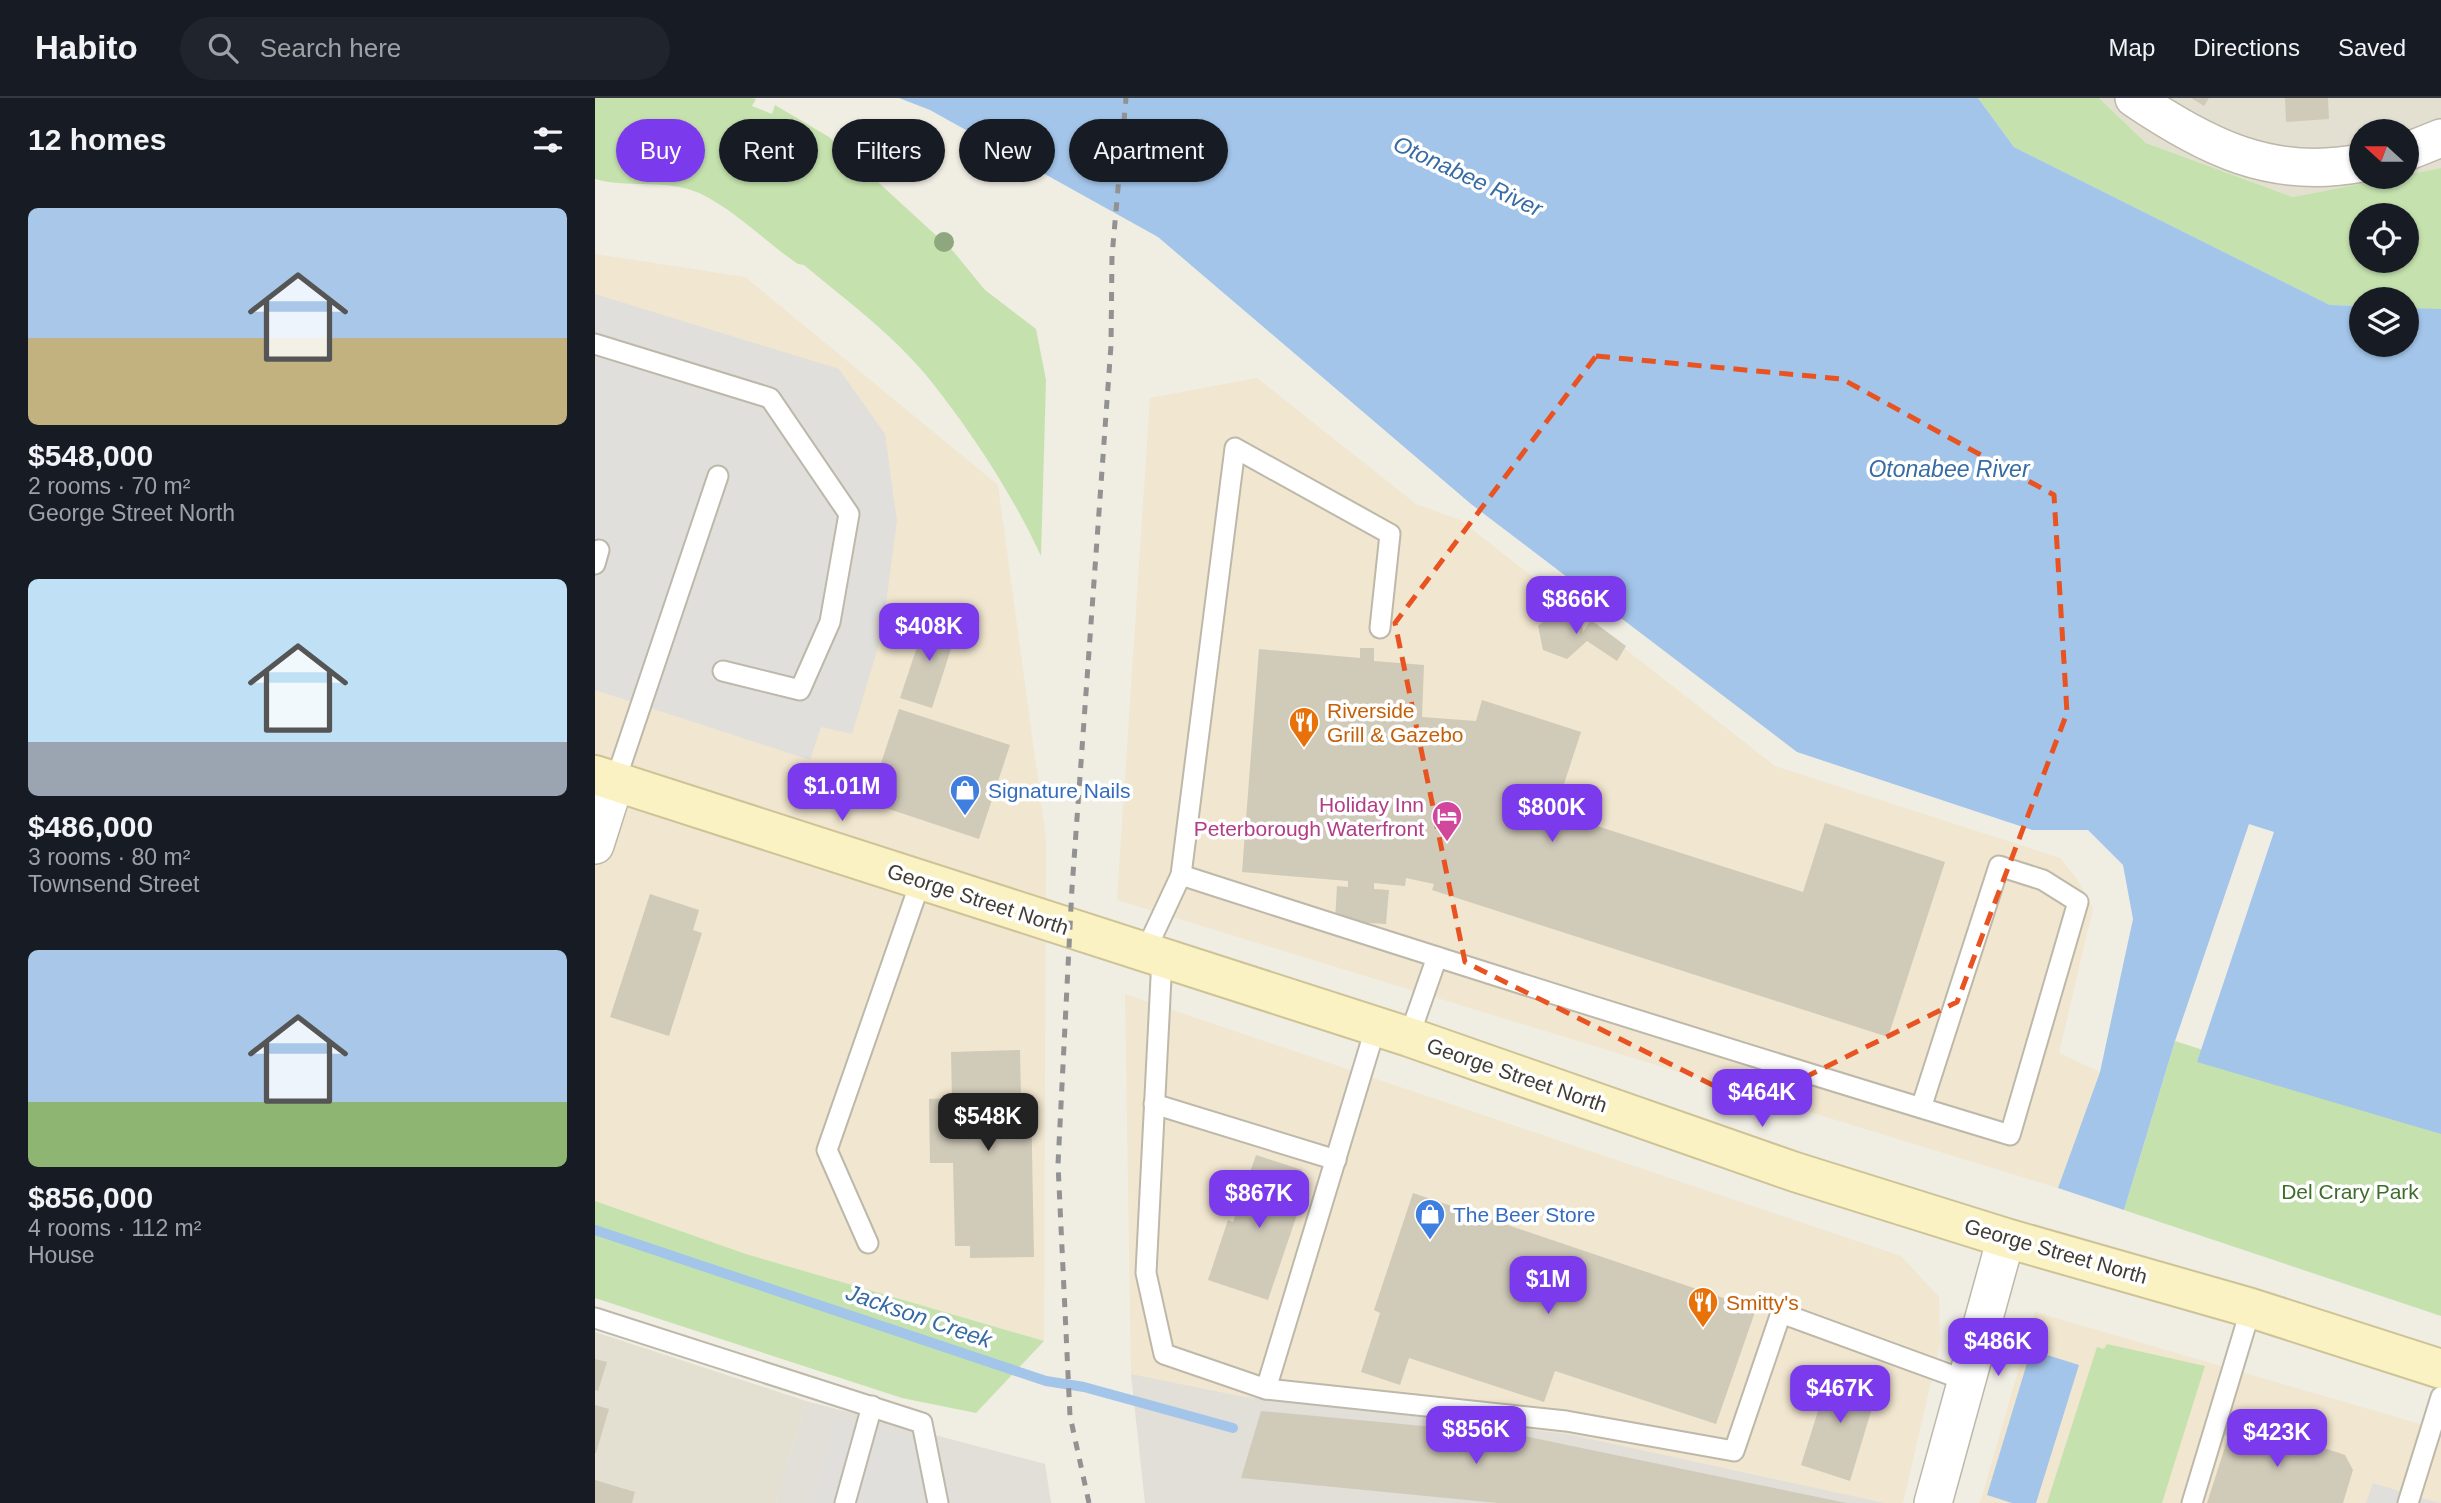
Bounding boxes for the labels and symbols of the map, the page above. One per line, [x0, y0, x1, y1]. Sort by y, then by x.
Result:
north arrow [2349, 119, 2419, 189]
water label: Otonabee River [1390, 130, 1548, 222]
water label: Otonabee River [1868, 456, 2031, 482]
pin: $866K [1527, 576, 1625, 636]
pin: $408K [880, 603, 978, 663]
place label: Riverside Grill & Gazebo [1327, 699, 1464, 746]
restaurant icon: Riverside Grill & Gazebo [1287, 705, 1321, 749]
pin: $1.01M [785, 764, 899, 823]
shop icon: Signature Nails [948, 773, 982, 817]
place label: Signature Nails [988, 779, 1130, 802]
pin: $800K [1503, 784, 1601, 844]
place label: Holiday Inn Peterborough Waterfront [1194, 793, 1424, 840]
hotel icon: Holiday Inn Peterborough Waterfront [1430, 799, 1464, 843]
street label: George Street North [885, 859, 1071, 939]
street label: George Street North [1424, 1033, 1610, 1117]
pin: $464K [1713, 1070, 1811, 1129]
pin: $548K [939, 1094, 1037, 1153]
pin: $867K [1210, 1170, 1308, 1230]
park label: Del Crary Park [2281, 1180, 2419, 1203]
shop icon: The Beer Store [1413, 1197, 1447, 1241]
place label: The Beer Store [1453, 1203, 1595, 1226]
street label: George Street North [1962, 1214, 2150, 1288]
pin: $1M [1514, 1256, 1582, 1316]
water label: Jackson Creek [842, 1279, 997, 1354]
restaurant icon: Smitty's [1686, 1285, 1720, 1329]
place label: Smitty's [1726, 1291, 1799, 1314]
pin: $486K [1949, 1318, 2047, 1378]
pin: $467K [1791, 1366, 1889, 1425]
pin: $856K [1427, 1406, 1525, 1466]
pin: $423K [2228, 1410, 2326, 1469]

